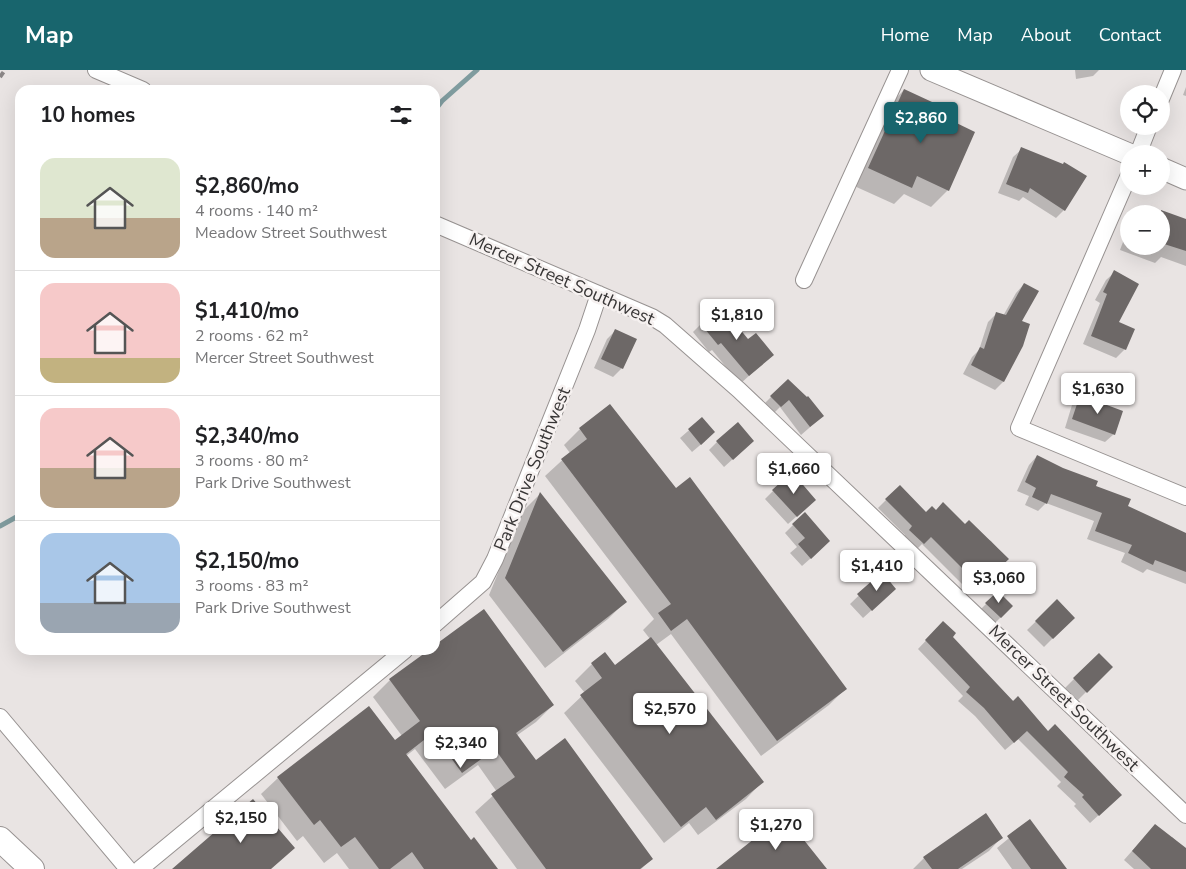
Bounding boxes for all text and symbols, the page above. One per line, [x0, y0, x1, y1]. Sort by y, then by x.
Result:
text: Map [25, 19, 73, 51]
text: Home [881, 23, 929, 47]
text: Map [957, 23, 993, 47]
text: About [1021, 23, 1071, 47]
text: Contact [1099, 23, 1161, 47]
map controls [1120, 85, 1170, 255]
button: locate [1120, 85, 1170, 135]
text: 10 homes [40, 101, 135, 129]
icon: filters [387, 101, 415, 129]
pin: $2,860 [880, 102, 962, 144]
text: $2,860 [895, 107, 947, 129]
button: + [1120, 145, 1170, 195]
text: $2,860/mo [195, 172, 299, 200]
icon: home [80, 178, 140, 238]
text: 4 rooms · 140 m² [195, 200, 318, 222]
button: − [1120, 205, 1170, 255]
text: Meadow Street Southwest [195, 222, 387, 244]
street label: Mercer Street Southwest [465, 227, 659, 331]
text: $1,410/mo [195, 297, 299, 325]
pin: $1,810 [696, 298, 778, 341]
icon: home [80, 303, 140, 363]
text: $1,810 [711, 304, 763, 326]
text: 2 rooms · 62 m² [195, 325, 308, 347]
text: Mercer Street Southwest [195, 347, 374, 369]
pin: $1,630 [1057, 372, 1139, 415]
text: $1,630 [1072, 378, 1124, 400]
street label: Park Drive Southwest [488, 383, 576, 555]
text: $2,340/mo [195, 422, 299, 450]
icon: home [80, 428, 140, 488]
text: 3 rooms · 80 m² [195, 450, 308, 472]
pin: $1,660 [753, 452, 835, 495]
text: $1,660 [768, 458, 820, 480]
text: Park Drive Southwest [195, 472, 351, 494]
text: $2,150/mo [195, 547, 299, 575]
pin: $1,410 [836, 550, 918, 592]
icon: home [80, 553, 140, 613]
text: $1,410 [851, 555, 903, 577]
pin: $3,060 [958, 562, 1040, 604]
text: $3,060 [973, 567, 1025, 589]
text: 3 rooms · 83 m² [195, 575, 308, 597]
text: Park Drive Southwest [195, 597, 351, 619]
street label: Mercer Street Southwest [983, 620, 1145, 777]
pin: $2,570 [629, 692, 711, 735]
text: $2,570 [644, 698, 696, 720]
pin: $2,340 [420, 726, 502, 769]
text: $2,340 [435, 732, 487, 754]
pin: $2,150 [200, 802, 282, 844]
text: $2,150 [215, 807, 267, 829]
pin: $1,270 [735, 808, 817, 851]
text: $1,270 [750, 814, 802, 836]

